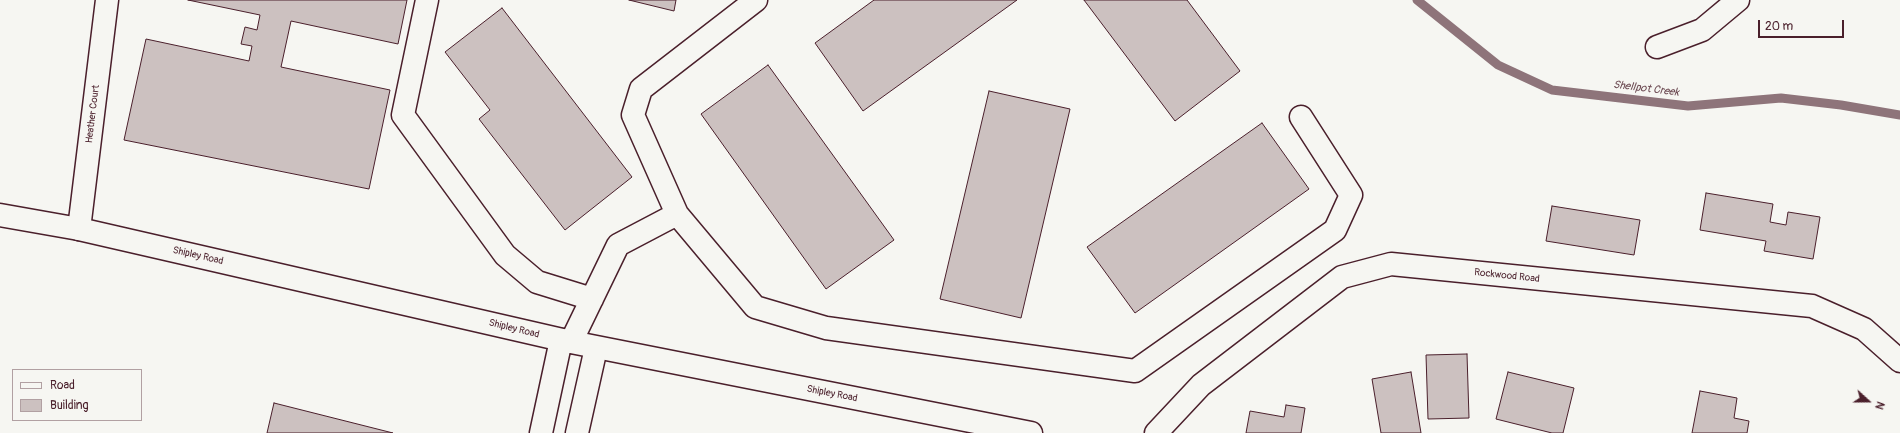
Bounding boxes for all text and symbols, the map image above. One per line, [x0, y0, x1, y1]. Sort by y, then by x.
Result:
scale bar [1760, 12, 1846, 38]
text: 20 m [1765, 19, 1793, 34]
water label: Shellpot Creek [1612, 78, 1680, 100]
street label: Heather Court [83, 84, 103, 144]
street label: Shipley Road [172, 244, 224, 268]
street label: Rockwood Road [1474, 267, 1540, 285]
street label: Shipley Road [488, 317, 540, 341]
legend [12, 369, 142, 421]
text: Road [50, 378, 75, 393]
north arrow [1848, 381, 1888, 421]
street label: Shipley Road [806, 383, 858, 405]
text: Building [50, 398, 89, 413]
text: N [1872, 400, 1887, 411]

